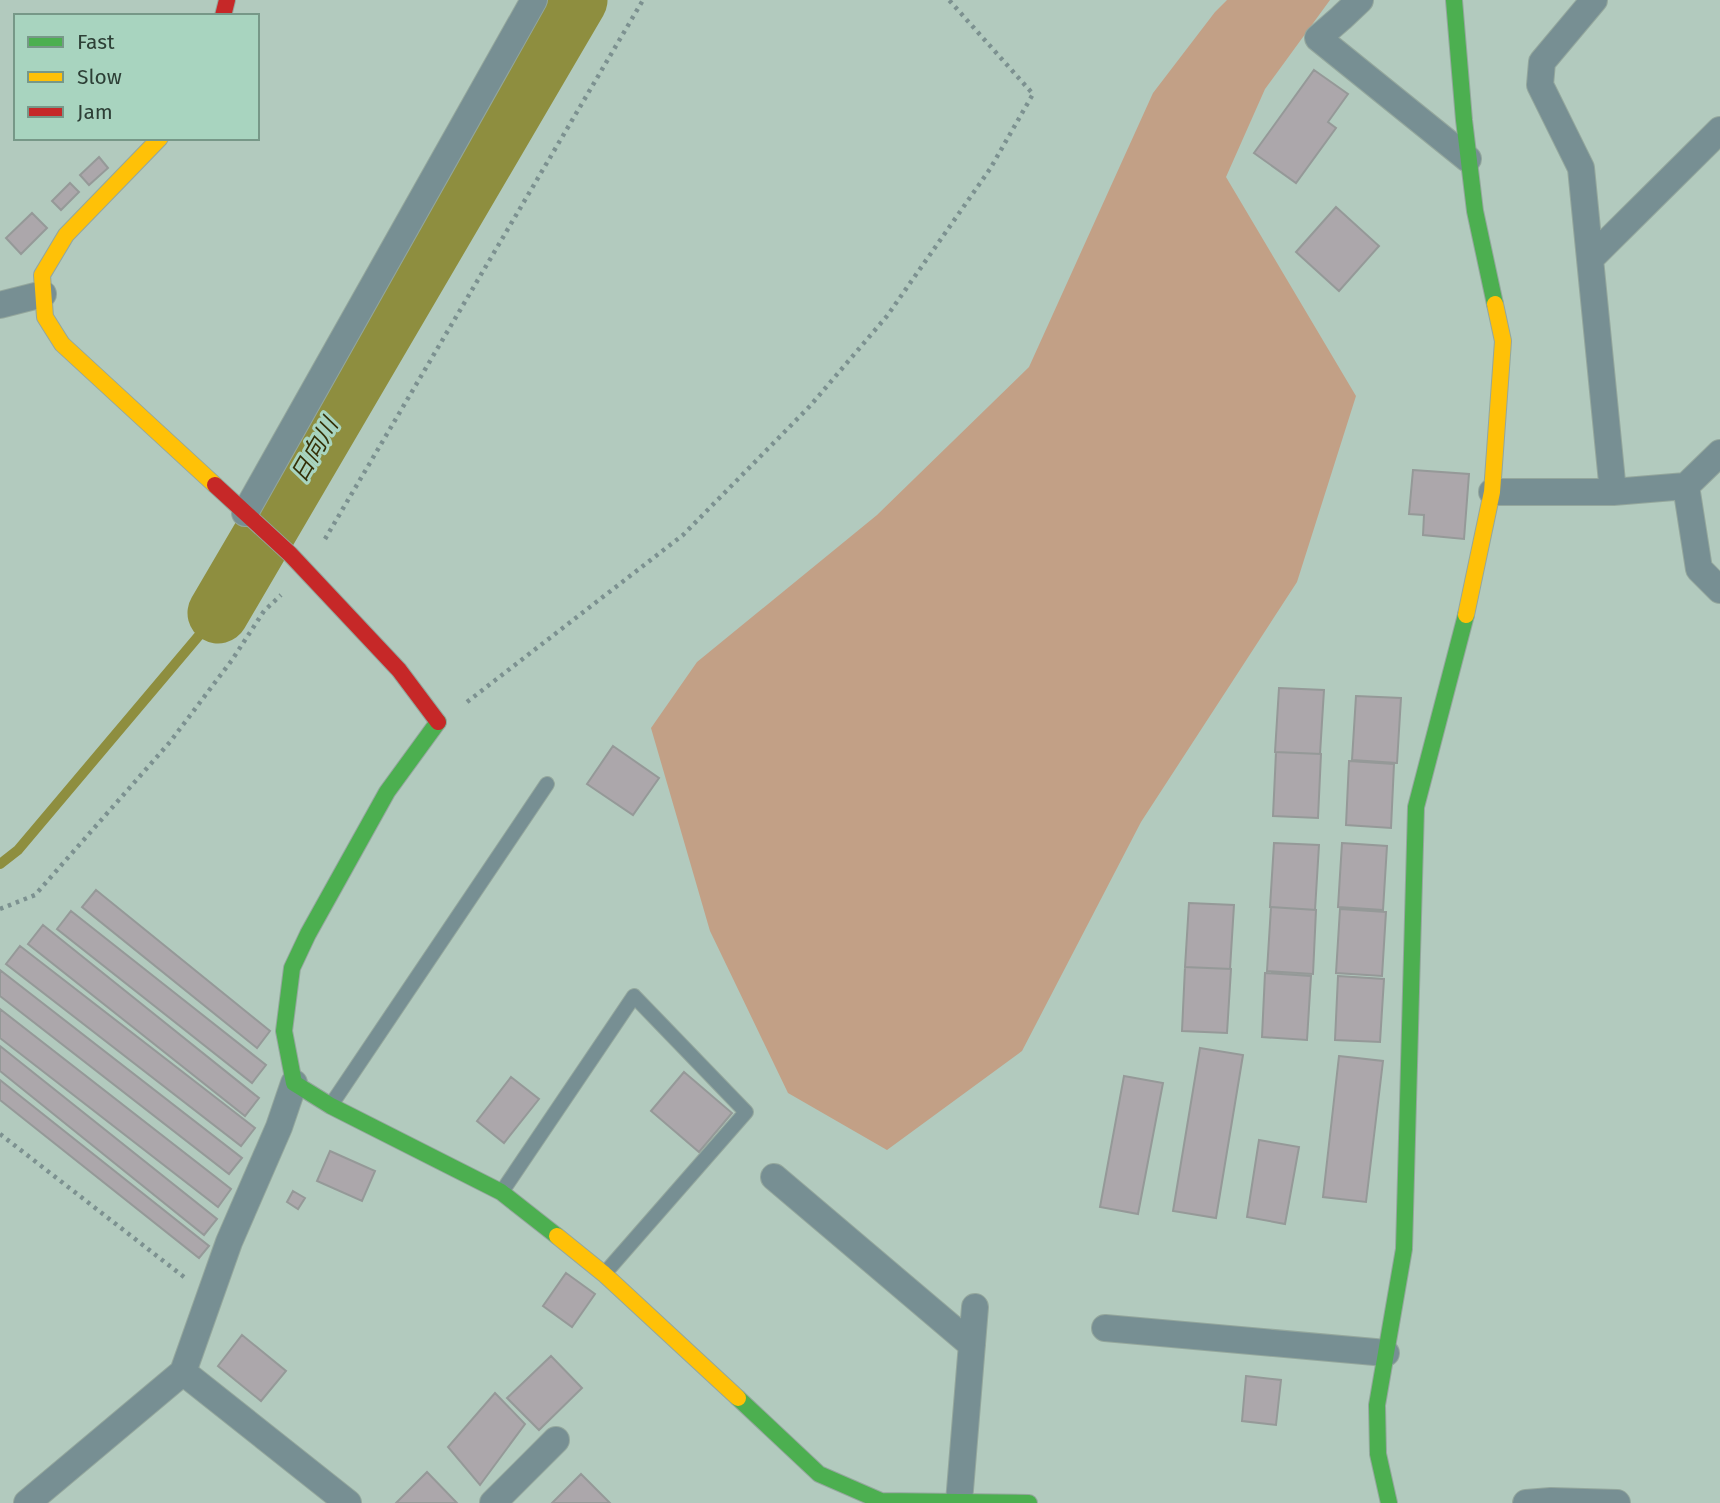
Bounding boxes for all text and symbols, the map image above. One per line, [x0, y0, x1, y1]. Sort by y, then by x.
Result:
legend [14, 14, 259, 140]
text: Fast [77, 29, 115, 55]
text: Slow [77, 64, 122, 90]
text: Jam [77, 99, 113, 125]
water label: 日向川 [285, 411, 345, 487]

